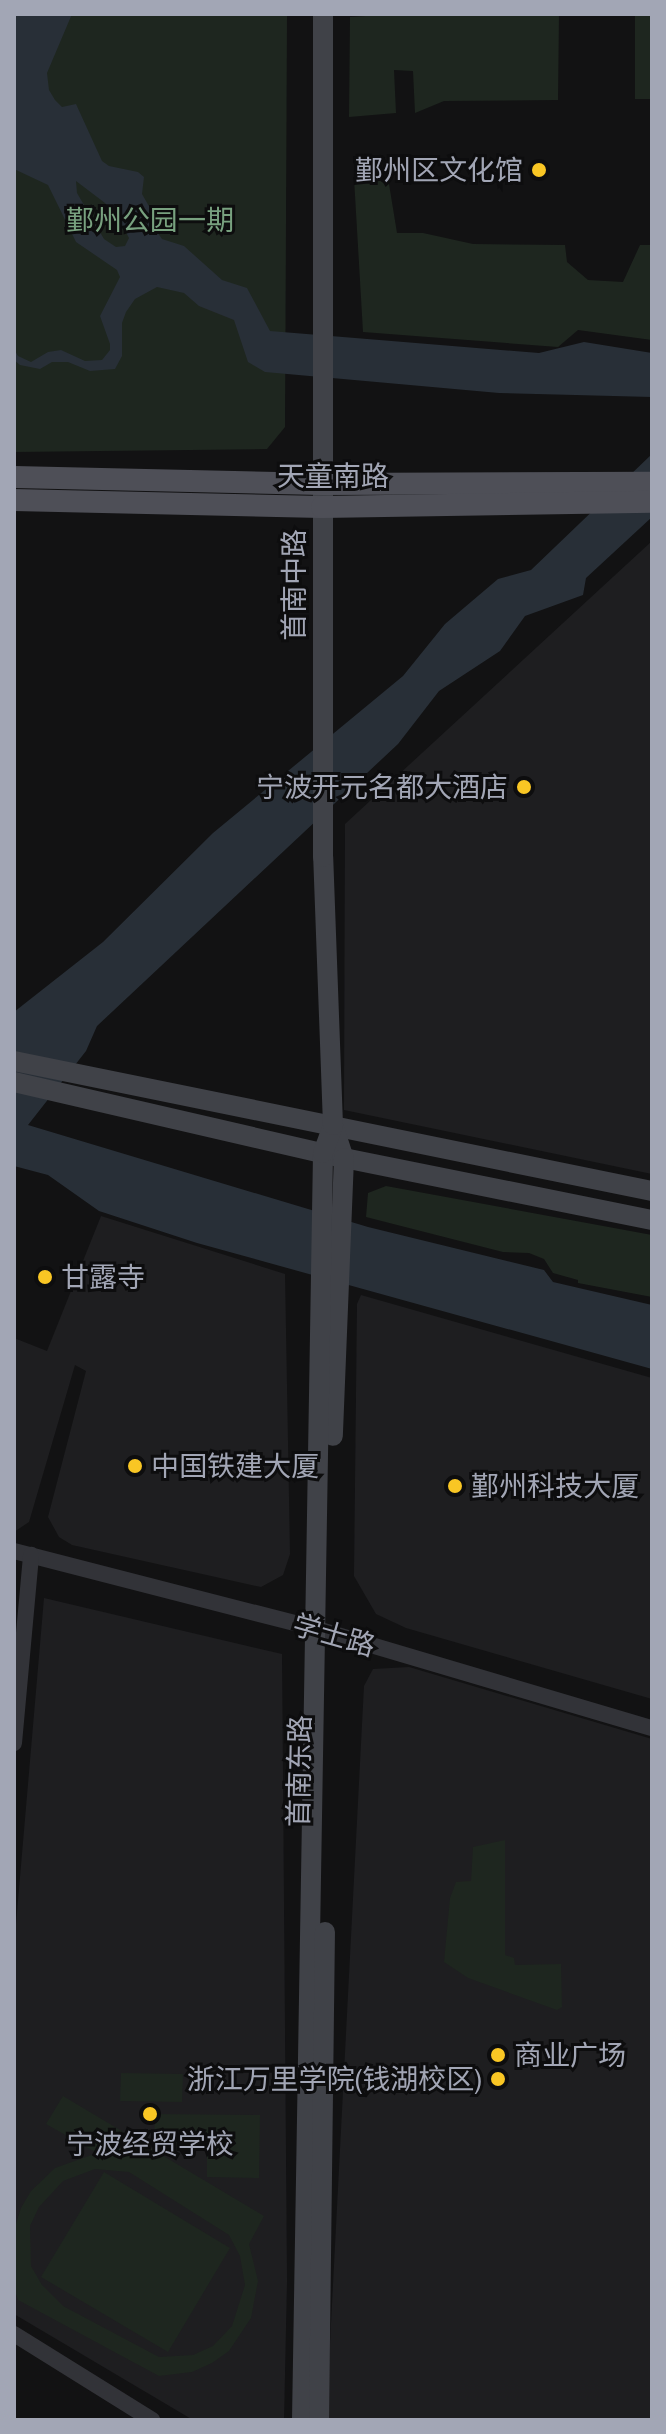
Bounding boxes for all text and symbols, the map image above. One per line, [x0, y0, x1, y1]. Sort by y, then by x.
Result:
place label: 鄞州区文化馆 [355, 153, 523, 187]
marker: 鄞州区文化馆 [530, 161, 548, 179]
park label: 鄞州公园一期 [66, 203, 234, 237]
street label: 天童南路 [277, 459, 389, 493]
street label: 首南中路 [277, 529, 311, 641]
place label: 宁波开元名都大酒店 [256, 770, 508, 804]
marker: 宁波开元名都大酒店 [515, 778, 533, 796]
place label: 甘露寺 [61, 1260, 145, 1294]
marker: 甘露寺 [36, 1268, 54, 1286]
place label: 中国铁建大厦 [151, 1449, 319, 1483]
marker: 中国铁建大厦 [126, 1457, 144, 1475]
place label: 鄞州科技大厦 [471, 1469, 639, 1503]
marker: 鄞州科技大厦 [446, 1477, 464, 1495]
street label: 学士路 [289, 1607, 379, 1663]
street label: 首南东路 [281, 1715, 317, 1827]
place label: 商业广场 [514, 2038, 626, 2072]
marker: 商业广场 [489, 2046, 507, 2064]
place label: 浙江万里学院(钱湖校区) [187, 2062, 482, 2096]
marker: 浙江万里学院(钱湖校区) [489, 2070, 507, 2088]
marker: 宁波经贸学校 [141, 2105, 159, 2123]
place label: 宁波经贸学校 [66, 2127, 234, 2161]

